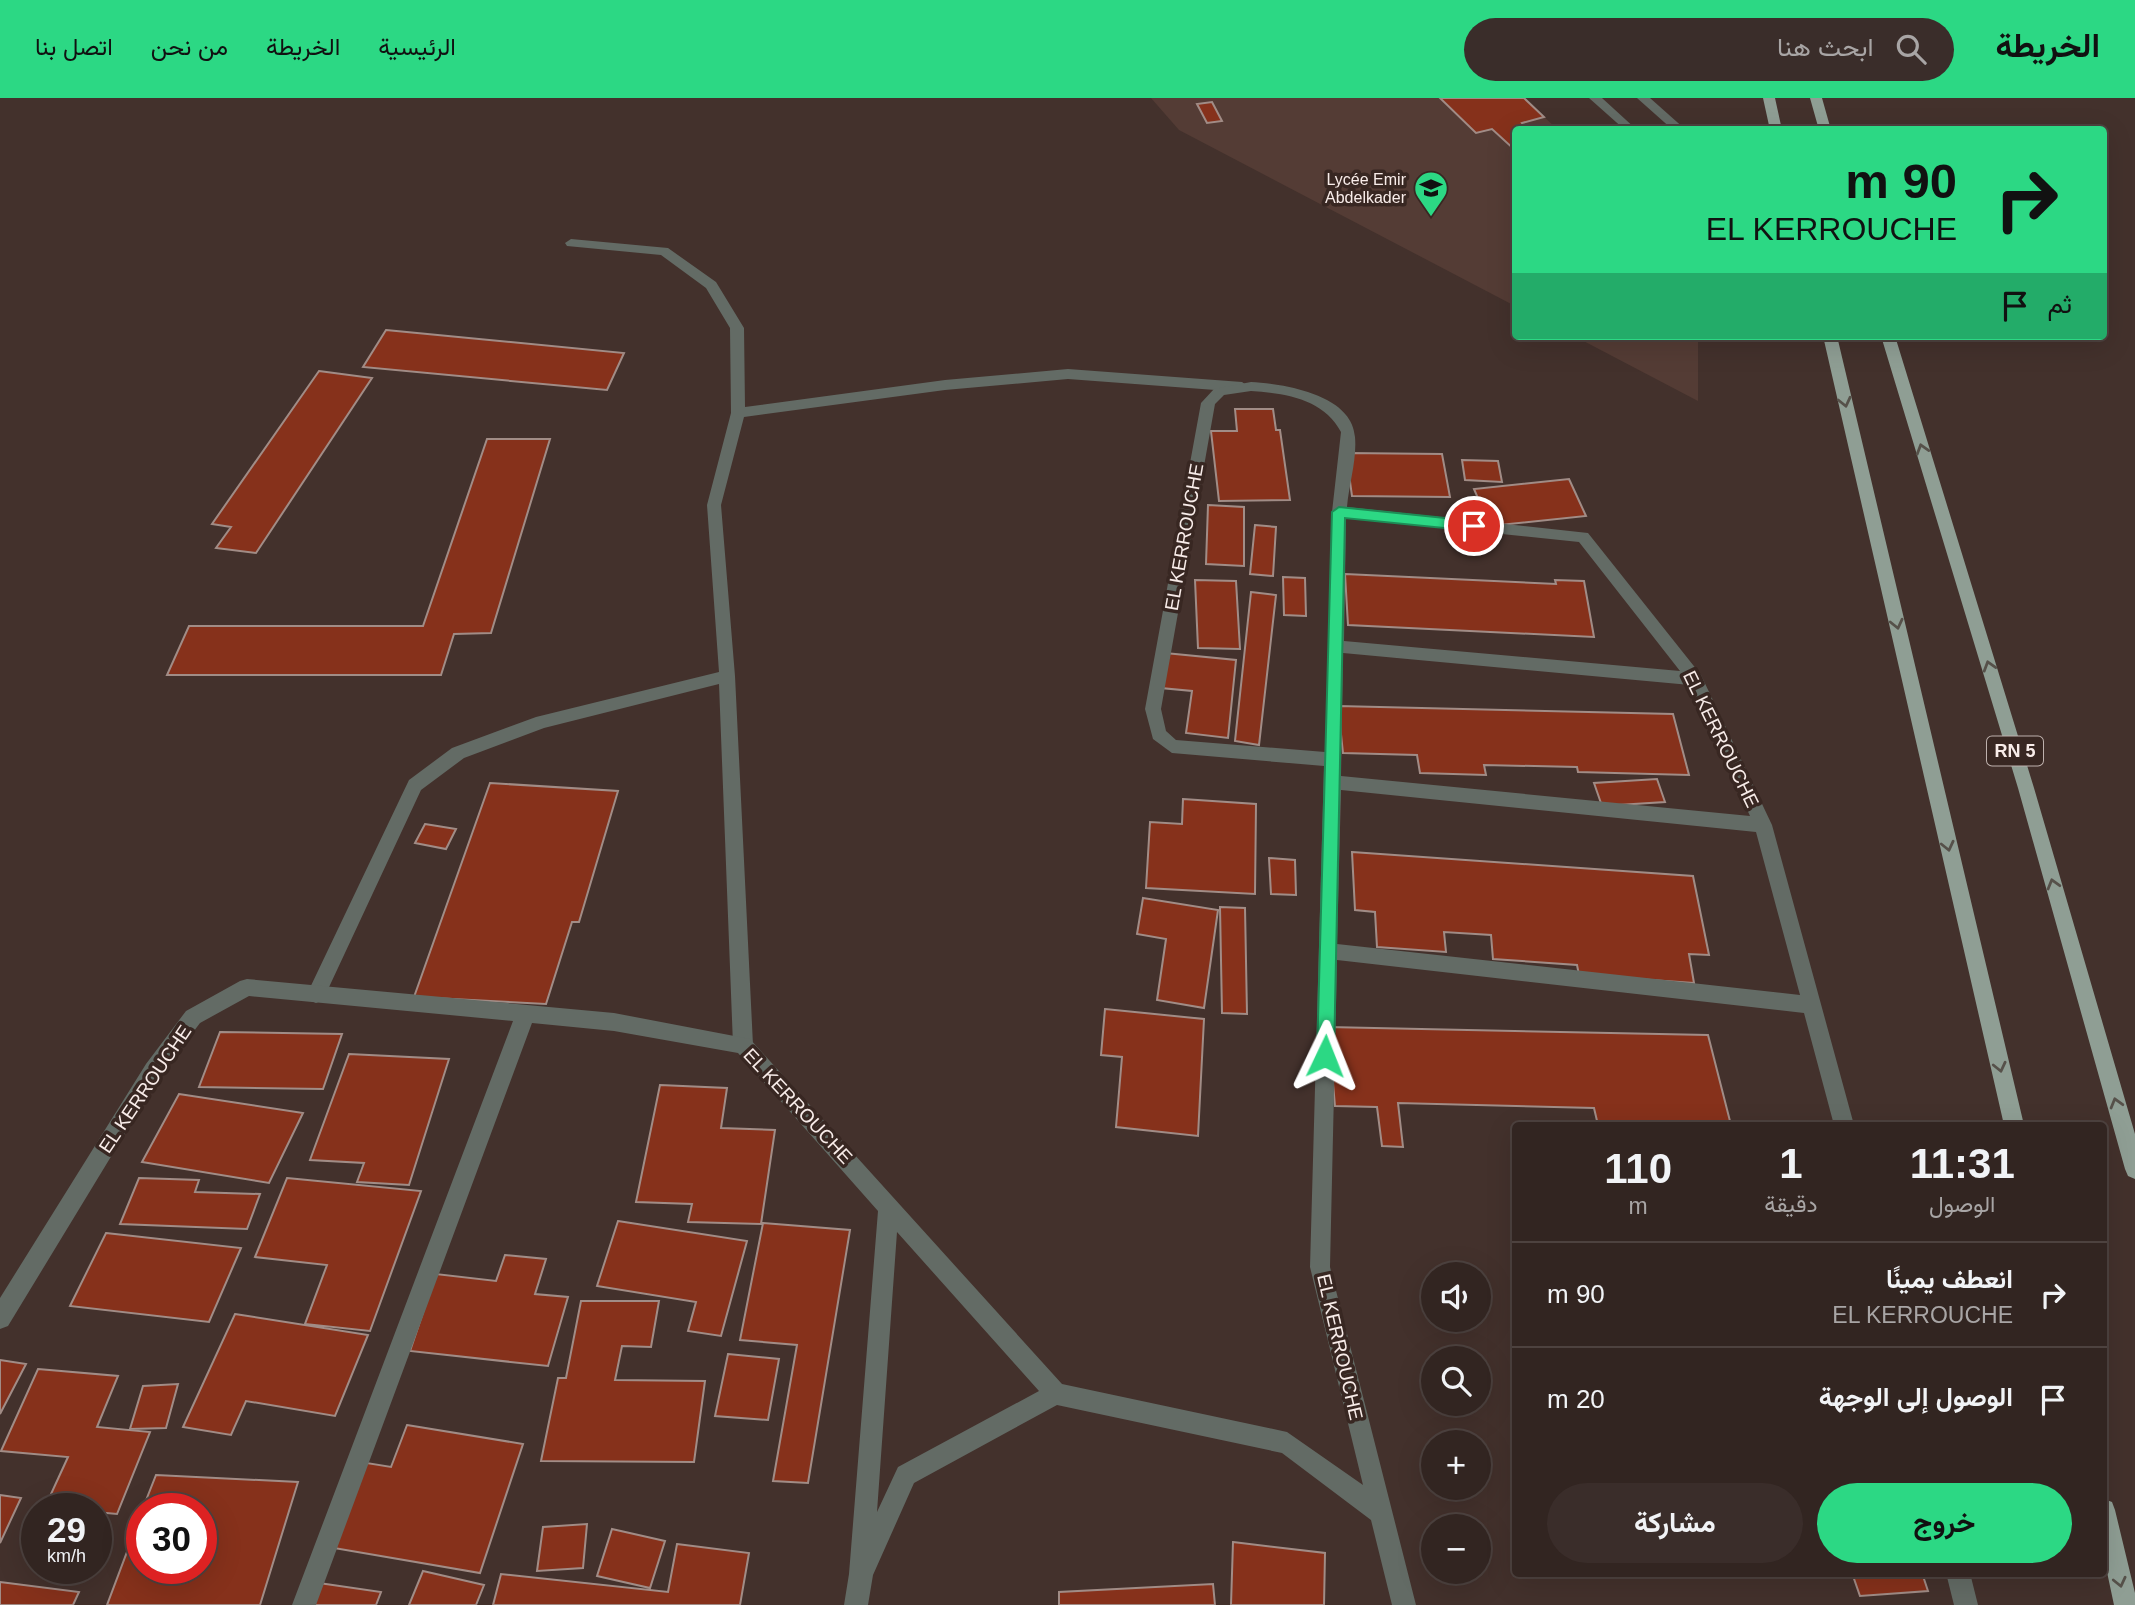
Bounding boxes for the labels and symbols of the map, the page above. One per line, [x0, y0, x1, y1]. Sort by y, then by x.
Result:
school or university icon: Lycée Emir Abdelkader [1412, 169, 1450, 218]
place label: Lycée Emir Abdelkader [1325, 171, 1407, 206]
one-way arrow [1837, 396, 1851, 408]
one-way arrow [1916, 443, 1931, 455]
street label: EL KERROUCHE [1161, 462, 1207, 612]
pin [1444, 496, 1504, 556]
one-way arrow [1889, 618, 1903, 630]
one-way arrow [1982, 660, 1997, 672]
street label: EL KERROUCHE [1679, 667, 1763, 811]
road number: RN 5 [1987, 736, 2043, 766]
one-way arrow [1940, 839, 1955, 851]
one-way arrow [2047, 878, 2062, 890]
position arrow [1288, 1019, 1362, 1093]
street label: EL KERROUCHE [95, 1021, 195, 1157]
street label: EL KERROUCHE [739, 1044, 857, 1168]
one-way arrow [1992, 1061, 2006, 1073]
one-way arrow [2110, 1097, 2125, 1109]
street label: EL KERROUCHE [1313, 1272, 1367, 1422]
speed limit sign: 30 [126, 1493, 217, 1584]
one-way arrow [2112, 1576, 2126, 1588]

